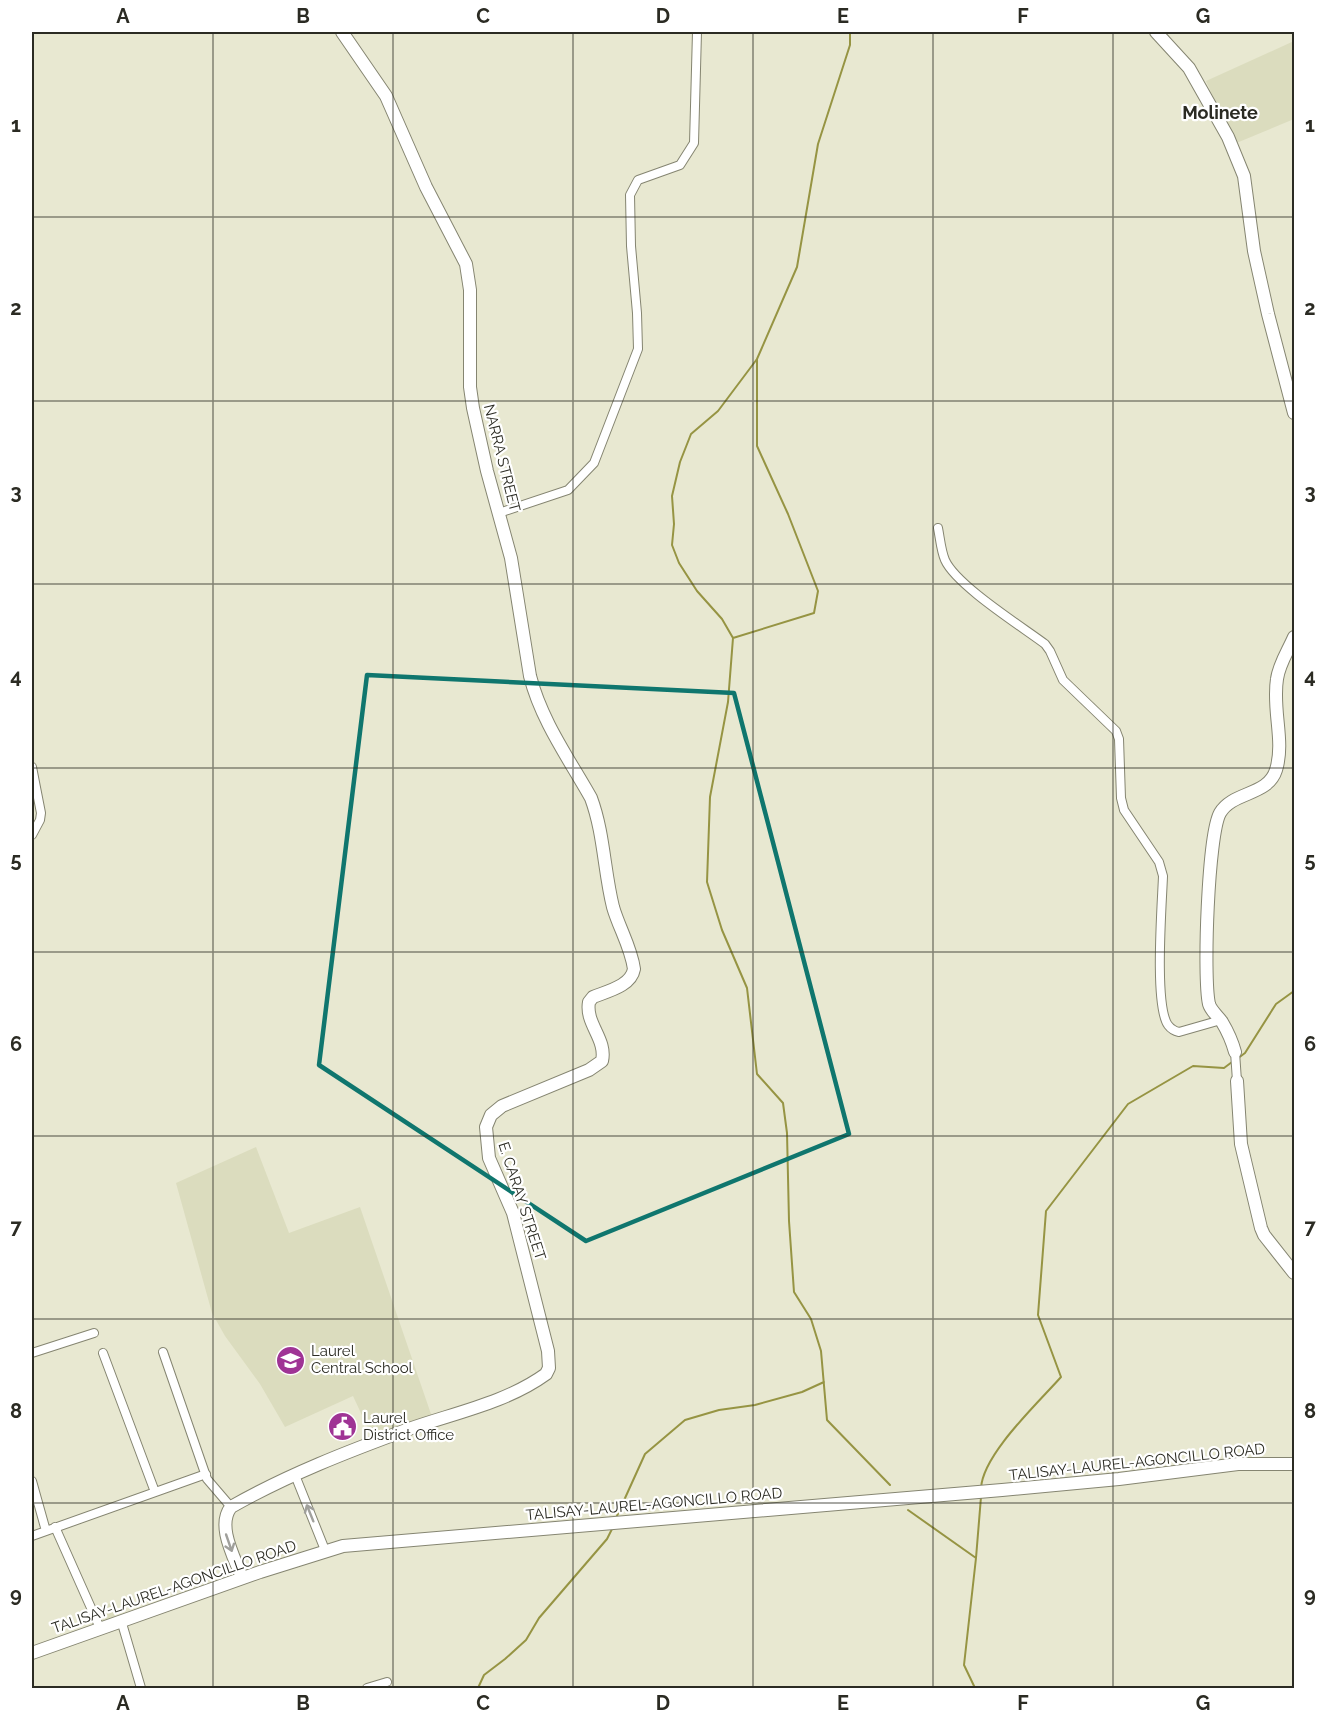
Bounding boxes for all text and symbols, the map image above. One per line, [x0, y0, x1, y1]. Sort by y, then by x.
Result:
text: A [116, 4, 130, 28]
text: B [296, 4, 310, 28]
text: C [476, 4, 490, 28]
text: D [656, 4, 670, 28]
text: E [837, 4, 849, 28]
text: F [1017, 4, 1029, 28]
text: G [1196, 4, 1210, 28]
district label: Molinete [1182, 102, 1258, 123]
text: 1 [11, 113, 21, 137]
text: 1 [1305, 113, 1315, 137]
text: 2 [10, 296, 22, 320]
text: 2 [1304, 296, 1316, 320]
street label: NARRA STREET [480, 402, 524, 514]
text: 3 [10, 480, 22, 504]
text: 3 [1304, 480, 1316, 504]
text: 4 [10, 664, 22, 688]
text: 4 [1304, 664, 1316, 688]
text: 5 [10, 848, 22, 872]
text: 5 [1304, 848, 1316, 872]
text: 6 [10, 1032, 22, 1056]
text: 6 [1304, 1032, 1316, 1056]
street label: E. CARAY STREET [494, 1140, 550, 1262]
text: 7 [10, 1215, 22, 1239]
text: 7 [1304, 1215, 1316, 1239]
place label: Laurel Central School [311, 1342, 414, 1377]
school or university icon: Laurel Central School [274, 1344, 306, 1376]
text: 8 [10, 1399, 22, 1423]
text: 8 [1304, 1399, 1316, 1423]
place label: Laurel District Office [363, 1409, 454, 1444]
public building icon: Laurel District Office [326, 1411, 358, 1443]
street label: TALISAY-LAUREL-AGONCILLO ROAD [1008, 1440, 1266, 1484]
street label: TALISAY-LAUREL-AGONCILLO ROAD [525, 1484, 783, 1524]
one-way arrow [304, 1504, 315, 1523]
one-way arrow [225, 1533, 236, 1552]
street label: TALISAY-LAUREL-AGONCILLO ROAD [49, 1537, 299, 1637]
text: 9 [10, 1583, 22, 1607]
text: 9 [1304, 1583, 1316, 1607]
text: A [116, 1691, 130, 1715]
text: B [296, 1691, 310, 1715]
text: C [476, 1691, 490, 1715]
text: D [656, 1691, 670, 1715]
text: E [837, 1691, 849, 1715]
text: F [1017, 1691, 1029, 1715]
text: G [1196, 1691, 1210, 1715]

